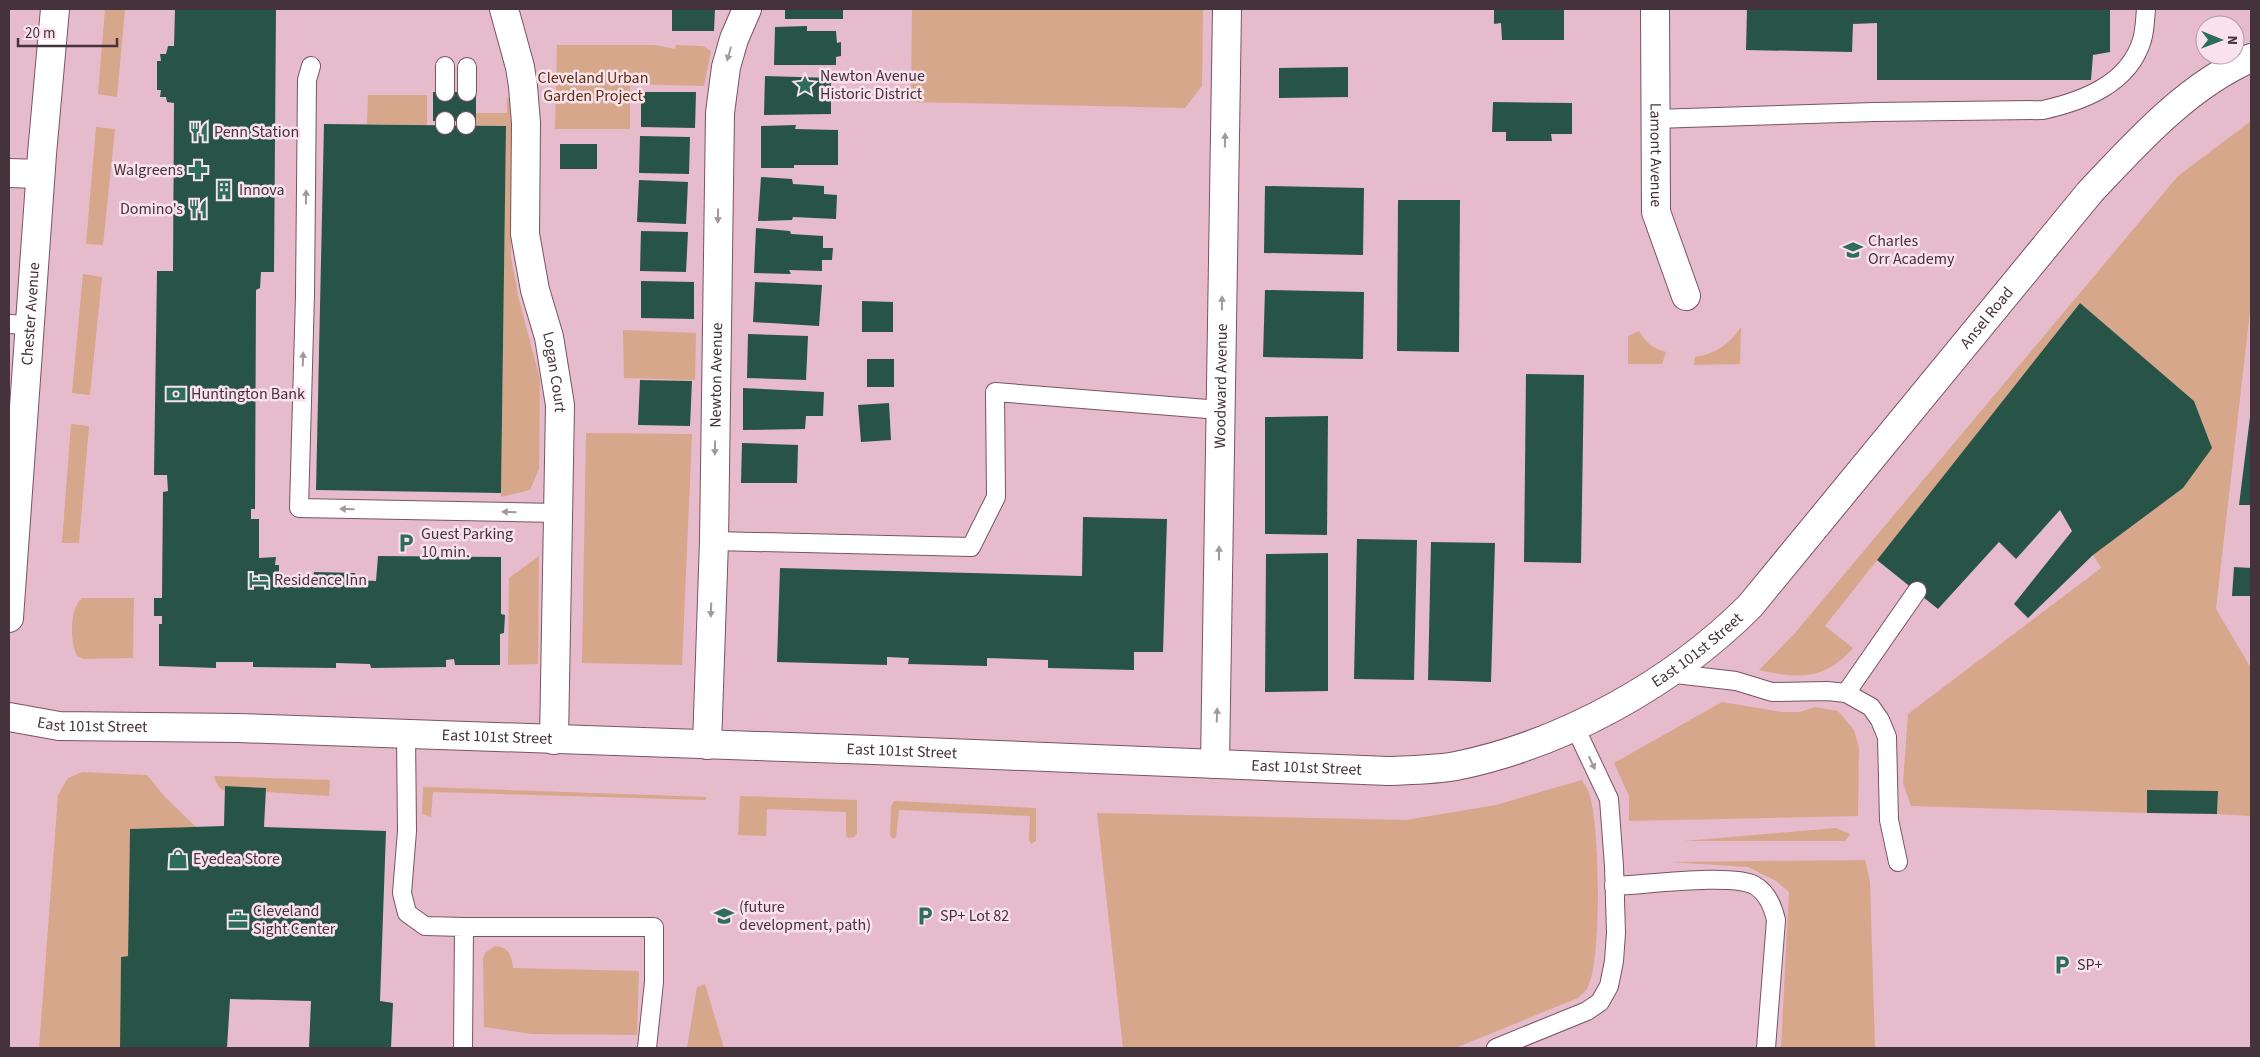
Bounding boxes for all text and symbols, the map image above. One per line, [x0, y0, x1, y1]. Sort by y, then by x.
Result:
scale bar [18, 15, 116, 47]
north arrow [2195, 15, 2245, 65]
text: 20 m [25, 23, 55, 44]
text: N [2222, 35, 2242, 45]
one-way arrow [725, 47, 733, 62]
place label: Newton Avenue Historic District [820, 65, 925, 105]
park label: Cleveland Urban Garden Project [538, 67, 648, 107]
place icon: Newton Avenue Historic District [794, 74, 816, 96]
street label: Lamont Avenue [1644, 103, 1667, 207]
restaurant icon: Penn Station [188, 121, 210, 143]
place label: Penn Station [214, 121, 299, 143]
one-way arrow [1221, 132, 1229, 148]
place label: Walgreens [114, 159, 183, 181]
pharmacy icon: Walgreens [187, 159, 209, 181]
building icon: Innova [213, 179, 235, 201]
place label: Innova [239, 179, 285, 201]
one-way arrow [302, 188, 310, 204]
place label: Domino's [120, 198, 183, 220]
restaurant icon: Domino's [187, 198, 209, 220]
one-way arrow [714, 208, 722, 224]
place label: Charles Orr Academy [1868, 230, 1955, 270]
school or university icon: Charles Orr Academy [1842, 239, 1864, 261]
street label: Chester Avenue [16, 261, 45, 366]
street label: Ansel Road [1955, 282, 2019, 353]
one-way arrow [1218, 295, 1226, 311]
street label: Newton Avenue [705, 322, 728, 428]
street label: Woodward Avenue [1209, 323, 1233, 449]
street label: Logan Court [537, 329, 571, 413]
one-way arrow [299, 351, 307, 367]
bank icon: Huntington Bank [165, 383, 187, 405]
place label: Huntington Bank [191, 383, 305, 405]
one-way arrow [711, 440, 719, 456]
one-way arrow [339, 505, 355, 513]
one-way arrow [501, 508, 517, 516]
place label: Guest Parking 10 min. [421, 523, 513, 563]
parking icon: Guest Parking 10 min. [395, 532, 417, 554]
one-way arrow [1215, 545, 1223, 561]
hotel icon: Residence Inn [248, 569, 270, 591]
place label: Residence Inn [274, 569, 367, 591]
one-way arrow [707, 603, 715, 619]
street label: East 101st Street [1647, 607, 1748, 693]
one-way arrow [1213, 707, 1221, 723]
street label: East 101st Street [35, 711, 148, 738]
street label: East 101st Street [441, 724, 553, 750]
street label: East 101st Street [846, 738, 958, 764]
street label: East 101st Street [1251, 754, 1363, 781]
one-way arrow [1588, 756, 1596, 770]
shop icon: Eyedea Store [167, 848, 189, 870]
place label: Eyedea Store [193, 848, 280, 870]
place label: (future development, path) [739, 896, 871, 936]
place label: Cleveland Sight Center [253, 900, 336, 940]
school or university icon: (future development, path) [713, 905, 735, 927]
parking icon: SP+ Lot 82 [914, 905, 936, 927]
place label: SP+ Lot 82 [940, 905, 1009, 927]
office icon: Cleveland Sight Center [227, 909, 249, 931]
parking icon: SP+ [2051, 954, 2073, 976]
place label: SP+ [2077, 954, 2103, 976]

